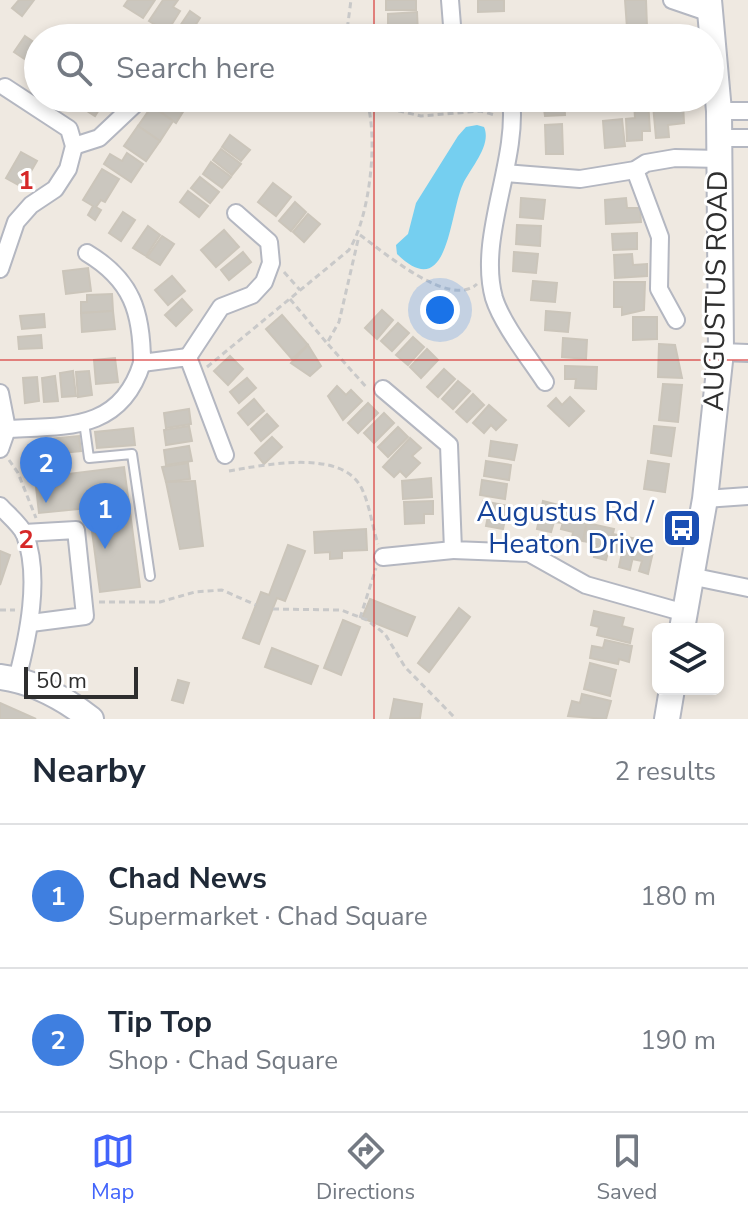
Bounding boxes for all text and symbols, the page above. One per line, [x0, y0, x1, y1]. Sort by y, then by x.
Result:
search box [24, 24, 724, 112]
icon: search [52, 46, 96, 90]
text: Search here [116, 48, 275, 89]
text: 1 [18, 163, 34, 198]
street label: AUGUSTUS ROAD [695, 170, 737, 412]
your location [420, 290, 460, 330]
pin: 2 [20, 437, 72, 503]
pin: 1 [79, 483, 131, 549]
place label: Augustus Rd / Heaton Drive [476, 493, 655, 563]
bus stop icon: Augustus Rd / Heaton Drive [661, 507, 703, 549]
text: 2 [18, 522, 34, 557]
map controls [652, 623, 724, 695]
button: layers [652, 623, 724, 695]
scale bar [24, 663, 138, 699]
text: 50 m [36, 666, 87, 696]
text: Nearby [32, 748, 146, 794]
text: 2 results [615, 754, 716, 789]
text: Chad News [108, 858, 267, 899]
text: 1 [50, 879, 66, 914]
text: 180 m [640, 879, 716, 914]
text: Supermarket · Chad Square [108, 899, 427, 934]
text: Tip Top [108, 1002, 212, 1043]
text: 2 [50, 1023, 66, 1058]
text: 190 m [640, 1023, 716, 1058]
text: Shop · Chad Square [108, 1043, 338, 1078]
tab: Map [91, 1129, 135, 1207]
tab: Directions [316, 1129, 415, 1207]
tab: Saved [597, 1129, 657, 1207]

